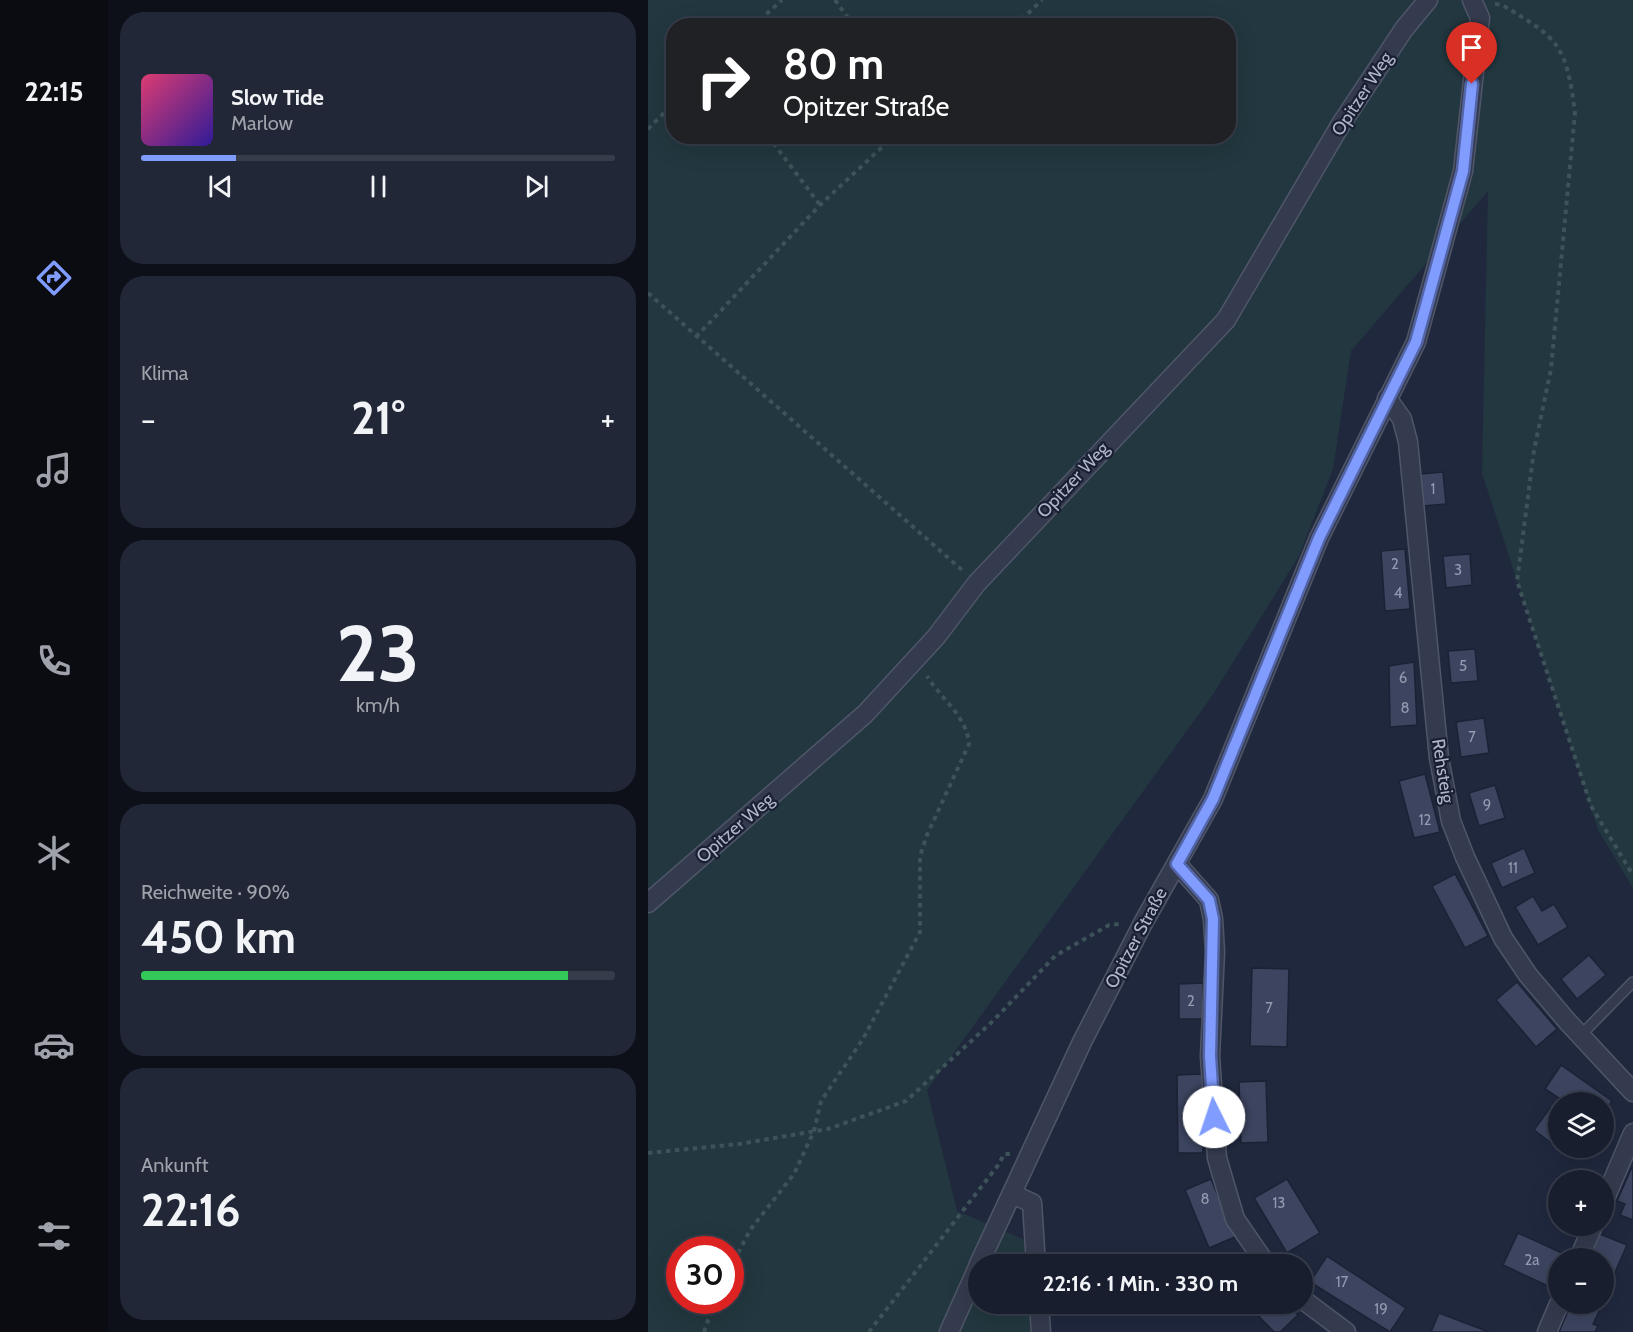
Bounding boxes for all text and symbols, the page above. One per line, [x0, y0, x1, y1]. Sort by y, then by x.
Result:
pin [1446, 22, 1497, 84]
icon: arrive [1455, 31, 1488, 64]
text: 80 m [783, 38, 884, 90]
icon: right [684, 42, 762, 120]
street label: Opitzer Weg [1327, 47, 1398, 140]
text: 22:15 [24, 75, 84, 108]
text: Slow Tide [231, 84, 324, 111]
text: Opitzer Straße [783, 90, 949, 123]
text: Marlow [231, 111, 293, 135]
icon: previous [204, 170, 237, 203]
icon: pause [362, 170, 395, 203]
icon: next [520, 170, 553, 203]
icon: directions [33, 257, 75, 299]
text: Klima [141, 361, 188, 385]
text: 21° [351, 391, 405, 445]
text: − [141, 399, 156, 439]
text: + [600, 399, 615, 439]
street label: Opitzer Weg [1032, 437, 1114, 522]
icon: music [33, 449, 75, 491]
house number: 1 [1431, 480, 1435, 498]
house number: 2 [1391, 555, 1399, 573]
house number: 3 [1454, 561, 1462, 579]
house number: 4 [1394, 584, 1403, 602]
text: 23 [336, 606, 420, 701]
icon: phone [33, 640, 75, 682]
house number: 5 [1459, 657, 1467, 675]
house number: 6 [1399, 669, 1407, 687]
text: km/h [356, 693, 400, 717]
house number: 8 [1400, 699, 1410, 717]
house number: 7 [1468, 728, 1476, 746]
street label: Rehsteig [1427, 737, 1459, 806]
street label: Opitzer Weg [692, 788, 779, 868]
house number: 9 [1483, 796, 1491, 814]
house number: 12 [1419, 811, 1432, 829]
icon: climate [33, 832, 75, 874]
house number: 11 [1508, 859, 1518, 877]
text: Reichweite · 90% [141, 880, 290, 904]
street label: Opitzer Straße [1100, 884, 1172, 992]
text: 450 km [141, 910, 296, 964]
house number: 2 [1187, 992, 1195, 1010]
house number: 7 [1265, 999, 1273, 1017]
icon: car [33, 1024, 75, 1066]
position arrow [1182, 1085, 1246, 1149]
map controls [1548, 1092, 1614, 1314]
button: layers [1548, 1092, 1614, 1158]
text: Ankunft [141, 1153, 208, 1177]
button: + [1548, 1170, 1614, 1236]
text: 22:16 [141, 1183, 241, 1237]
house number: 8 [1200, 1190, 1210, 1208]
house number: 13 [1272, 1194, 1286, 1212]
icon: filters [33, 1215, 75, 1257]
speed limit sign: 30 [666, 1236, 744, 1314]
button: − [1548, 1248, 1614, 1314]
house number: 2a [1524, 1251, 1540, 1269]
text: 22:16 · 1 Min. · 330 m [1043, 1270, 1238, 1297]
house number: 17 [1336, 1273, 1349, 1291]
house number: 19 [1374, 1300, 1388, 1318]

